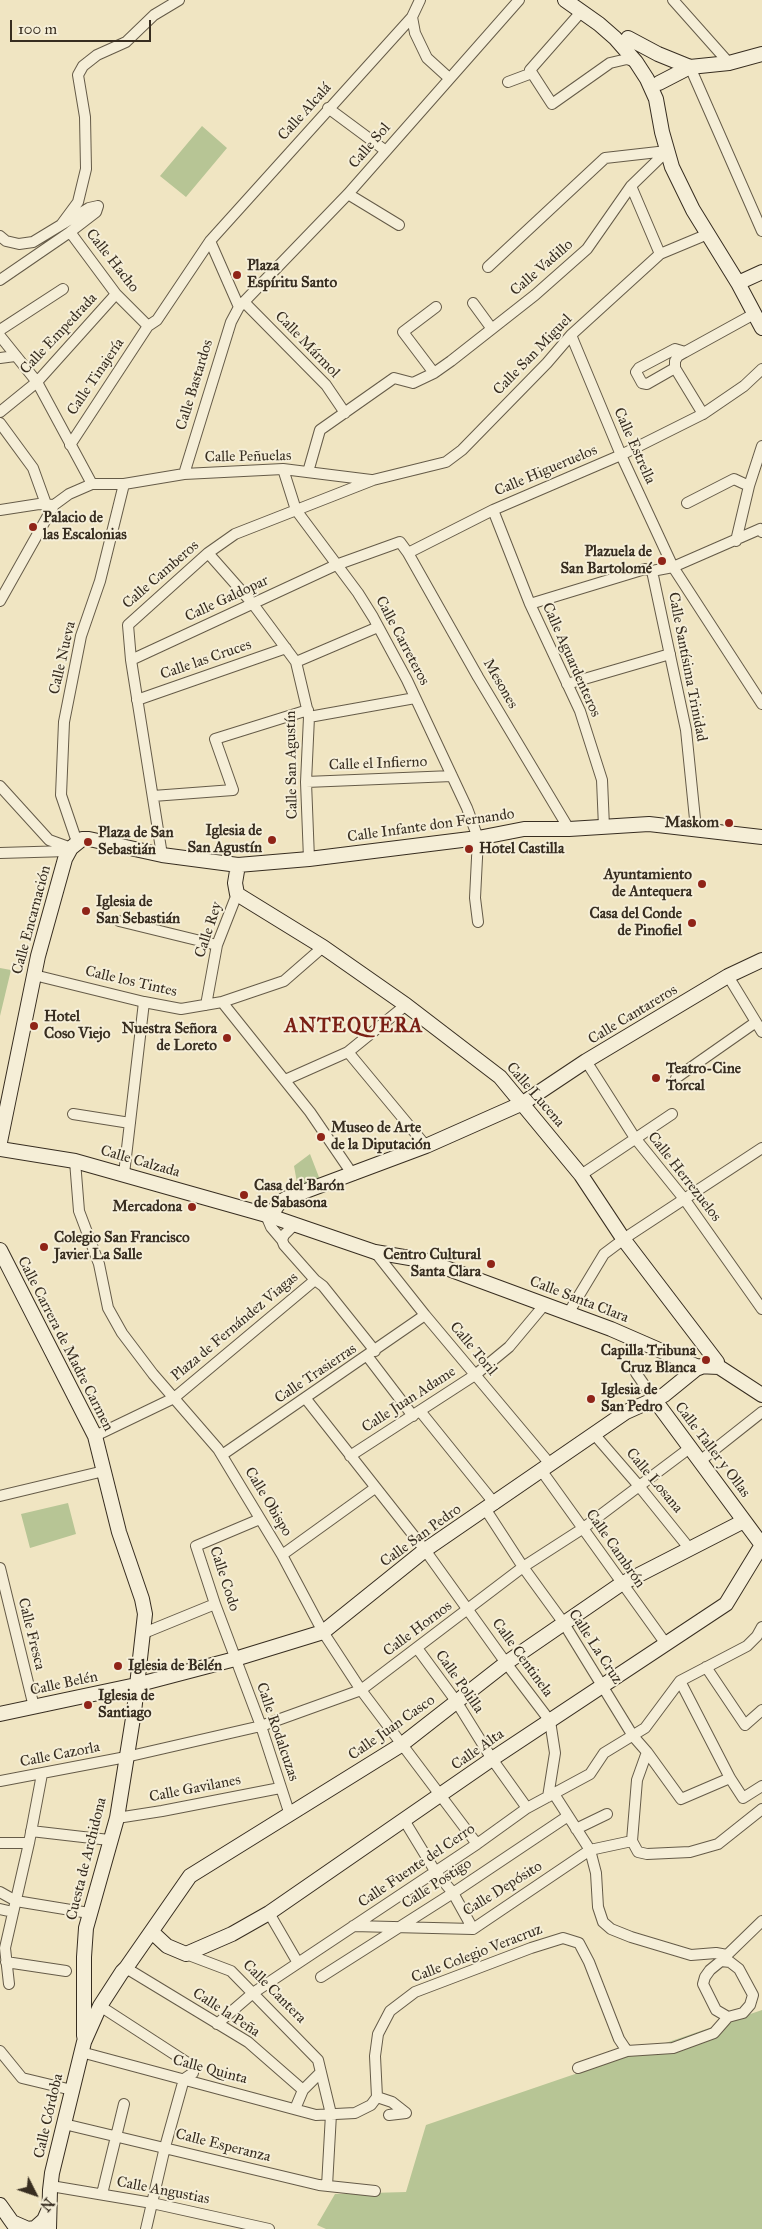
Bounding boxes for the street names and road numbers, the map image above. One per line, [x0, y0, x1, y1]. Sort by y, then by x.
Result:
street label: Calle Alcalá [274, 79, 336, 145]
street label: Calle Sol [345, 120, 395, 172]
street label: Calle Hacho [82, 226, 142, 296]
street label: Calle Vadillo [507, 236, 577, 300]
street label: Calle Empedrada [17, 290, 101, 378]
street label: Calle Mármol [271, 308, 343, 382]
street label: Calle San Miguel [490, 311, 576, 399]
street label: Calle Tinajería [64, 335, 128, 419]
street label: Calle Bastardos [173, 338, 217, 432]
street label: Calle Estrella [609, 405, 659, 487]
street label: Calle Higueruelos [492, 441, 600, 501]
street label: Calle Peñuelas [204, 447, 292, 467]
street label: Calle Camberos [119, 537, 203, 613]
street label: Calle Galdopar [182, 572, 272, 626]
street label: Calle Santísima Trinidad [664, 591, 710, 743]
street label: Calle Carreteros [371, 593, 433, 689]
street label: Calle Aguardenteros [538, 600, 604, 720]
street label: Calle Nueva [46, 620, 80, 696]
street label: Calle las Cruces [158, 636, 254, 684]
street label: Mesones [479, 656, 521, 712]
street label: Calle San Agustín [282, 711, 302, 819]
street label: Calle el Infierno [328, 753, 428, 775]
street label: Calle Infante don Fernando [346, 805, 516, 847]
street label: Calle Encarnación [9, 864, 55, 976]
street label: Calle Rey [192, 900, 226, 960]
street label: Calle los Tintes [83, 963, 179, 1001]
street label: Calle Cantareros [585, 981, 681, 1049]
street label: Calle Lucena [502, 1059, 568, 1131]
street label: Calle Herrezuelos [643, 1129, 725, 1225]
street label: Calle Calzada [98, 1142, 182, 1182]
street label: Calle Carrera de Madre Carmen [13, 1254, 117, 1434]
street label: Plaza de Fernández Viagas [168, 1269, 302, 1385]
street label: Calle Santa Clara [527, 1273, 631, 1327]
street label: Calle Toril [445, 1318, 501, 1380]
street label: Calle Trasierras [272, 1340, 360, 1408]
street label: Calle Juan Adame [359, 1363, 459, 1437]
street label: Calle Taller y Ollas [670, 1399, 754, 1501]
street label: Calle Losana [622, 1445, 686, 1517]
street label: Calle Obispo [240, 1464, 296, 1540]
street label: Calle San Pedro [377, 1501, 465, 1571]
street label: Calle Cambrón [581, 1506, 649, 1592]
street label: Calle Codo [205, 1544, 243, 1614]
street label: Calle Fresca [13, 1596, 49, 1672]
street label: Calle Hornos [380, 1597, 456, 1661]
street label: Calle La Cruz [564, 1606, 626, 1688]
street label: Calle Centinela [487, 1615, 557, 1701]
street label: Calle Polilla [431, 1647, 487, 1717]
street label: Calle Belén [29, 1668, 99, 1700]
street label: Calle Rodalcuzas [252, 1680, 302, 1784]
street label: Calle Juan Casco [345, 1692, 439, 1764]
street label: Calle Alta [448, 1725, 508, 1775]
street label: Calle Cazorla [18, 1738, 102, 1772]
street label: Calle Gavilanes [148, 1771, 242, 1807]
street label: Cuesta de Archidona [63, 1796, 111, 1922]
street label: Calle Fuente del Cerro [355, 1820, 479, 1912]
street label: Calle Postigo [399, 1855, 475, 1913]
street label: Calle Depósito [460, 1858, 546, 1920]
street label: Calle Colegio Veracruz [409, 1921, 545, 1987]
street label: Calle Cantera [239, 1957, 309, 2027]
street label: Calle la Peña [189, 1985, 263, 2041]
street label: Calle Quinta [171, 2051, 249, 2089]
street label: Calle Córdoba [31, 2072, 67, 2160]
street label: Calle Esperanza [174, 2125, 272, 2167]
street label: Calle Angustias [115, 2173, 211, 2209]

